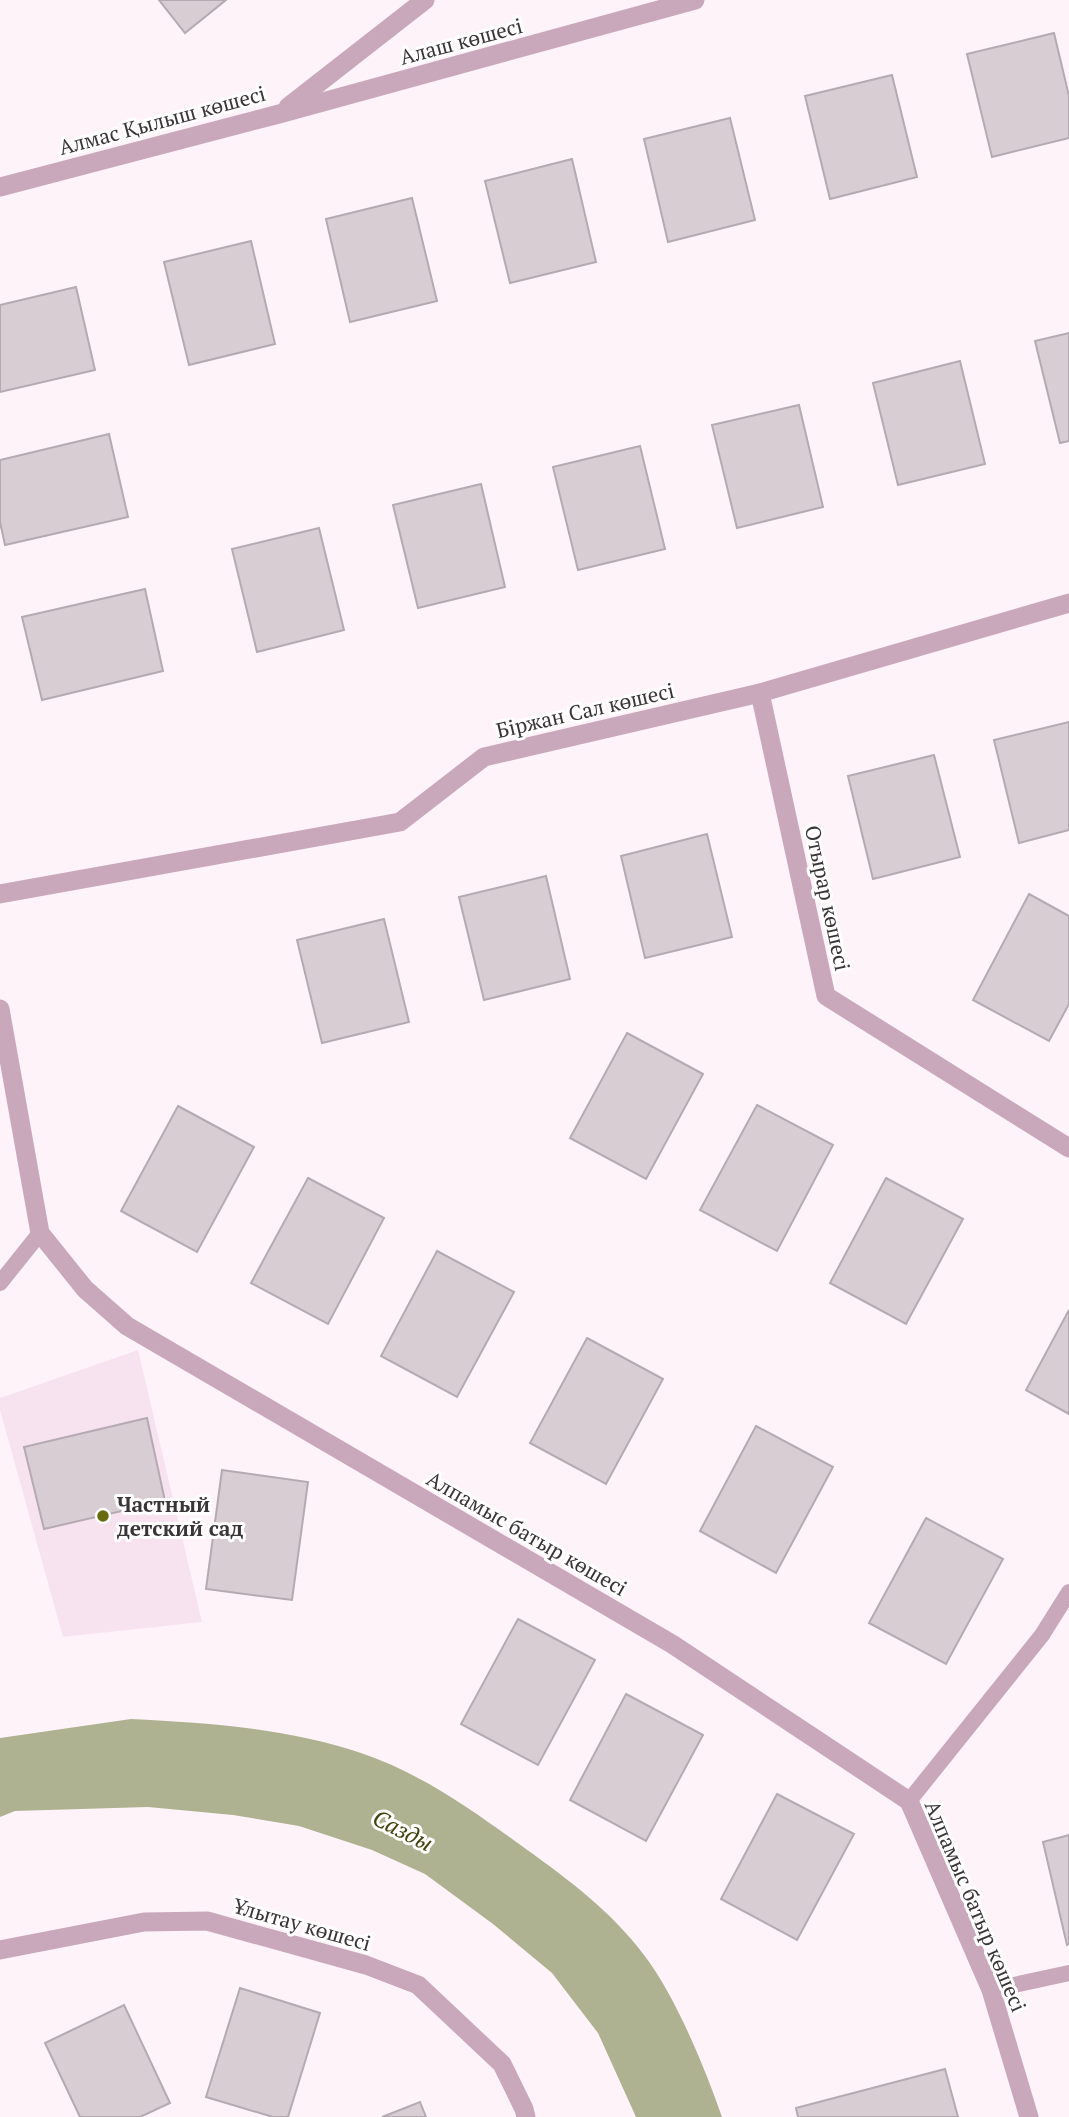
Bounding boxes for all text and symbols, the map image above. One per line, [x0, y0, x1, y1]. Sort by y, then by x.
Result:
street label: Алаш көшесі [397, 11, 525, 71]
street label: Алмас Қылыш көшесі [55, 79, 269, 161]
street label: Біржан Сал көшесі [493, 676, 677, 744]
street label: Отырар көшесі [799, 823, 857, 973]
street label: Алпамыс батыр көшесі [422, 1464, 632, 1602]
place label: Частный детский сад [117, 1490, 244, 1542]
marker: Частный детский сад [95, 1508, 111, 1524]
street label: Алпамыс батыр көшесі [919, 1796, 1033, 2016]
water label: Сазды [368, 1802, 438, 1858]
street label: Ұлытау көшесі [230, 1891, 374, 1957]

